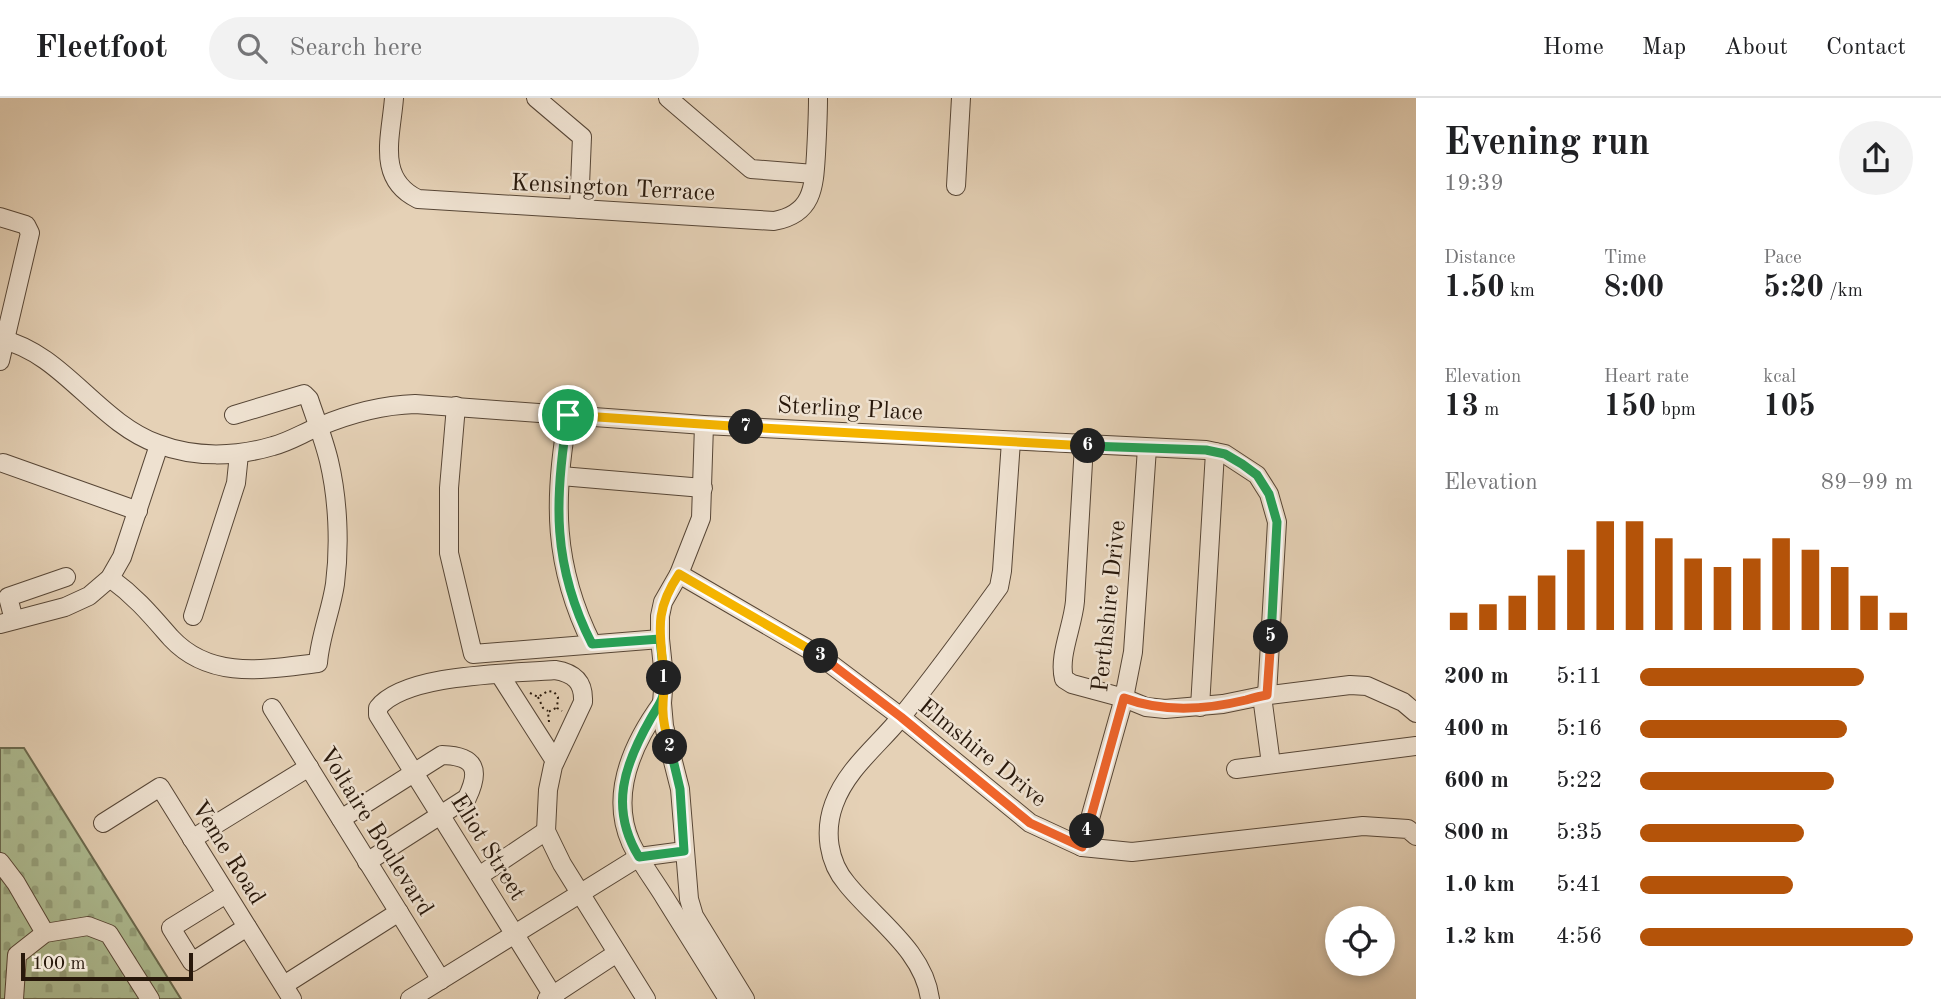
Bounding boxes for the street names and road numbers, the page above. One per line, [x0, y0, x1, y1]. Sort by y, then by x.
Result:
street label: Kensington Terrace [510, 172, 716, 206]
street label: Sterling Place [776, 394, 923, 426]
street label: Perthshire Drive [1089, 519, 1131, 693]
street label: Elmshire Drive [913, 695, 1050, 812]
street label: Voltaire Boulevard [314, 743, 437, 921]
street label: Eliot Street [445, 791, 529, 905]
street label: Veme Road [186, 797, 269, 909]

